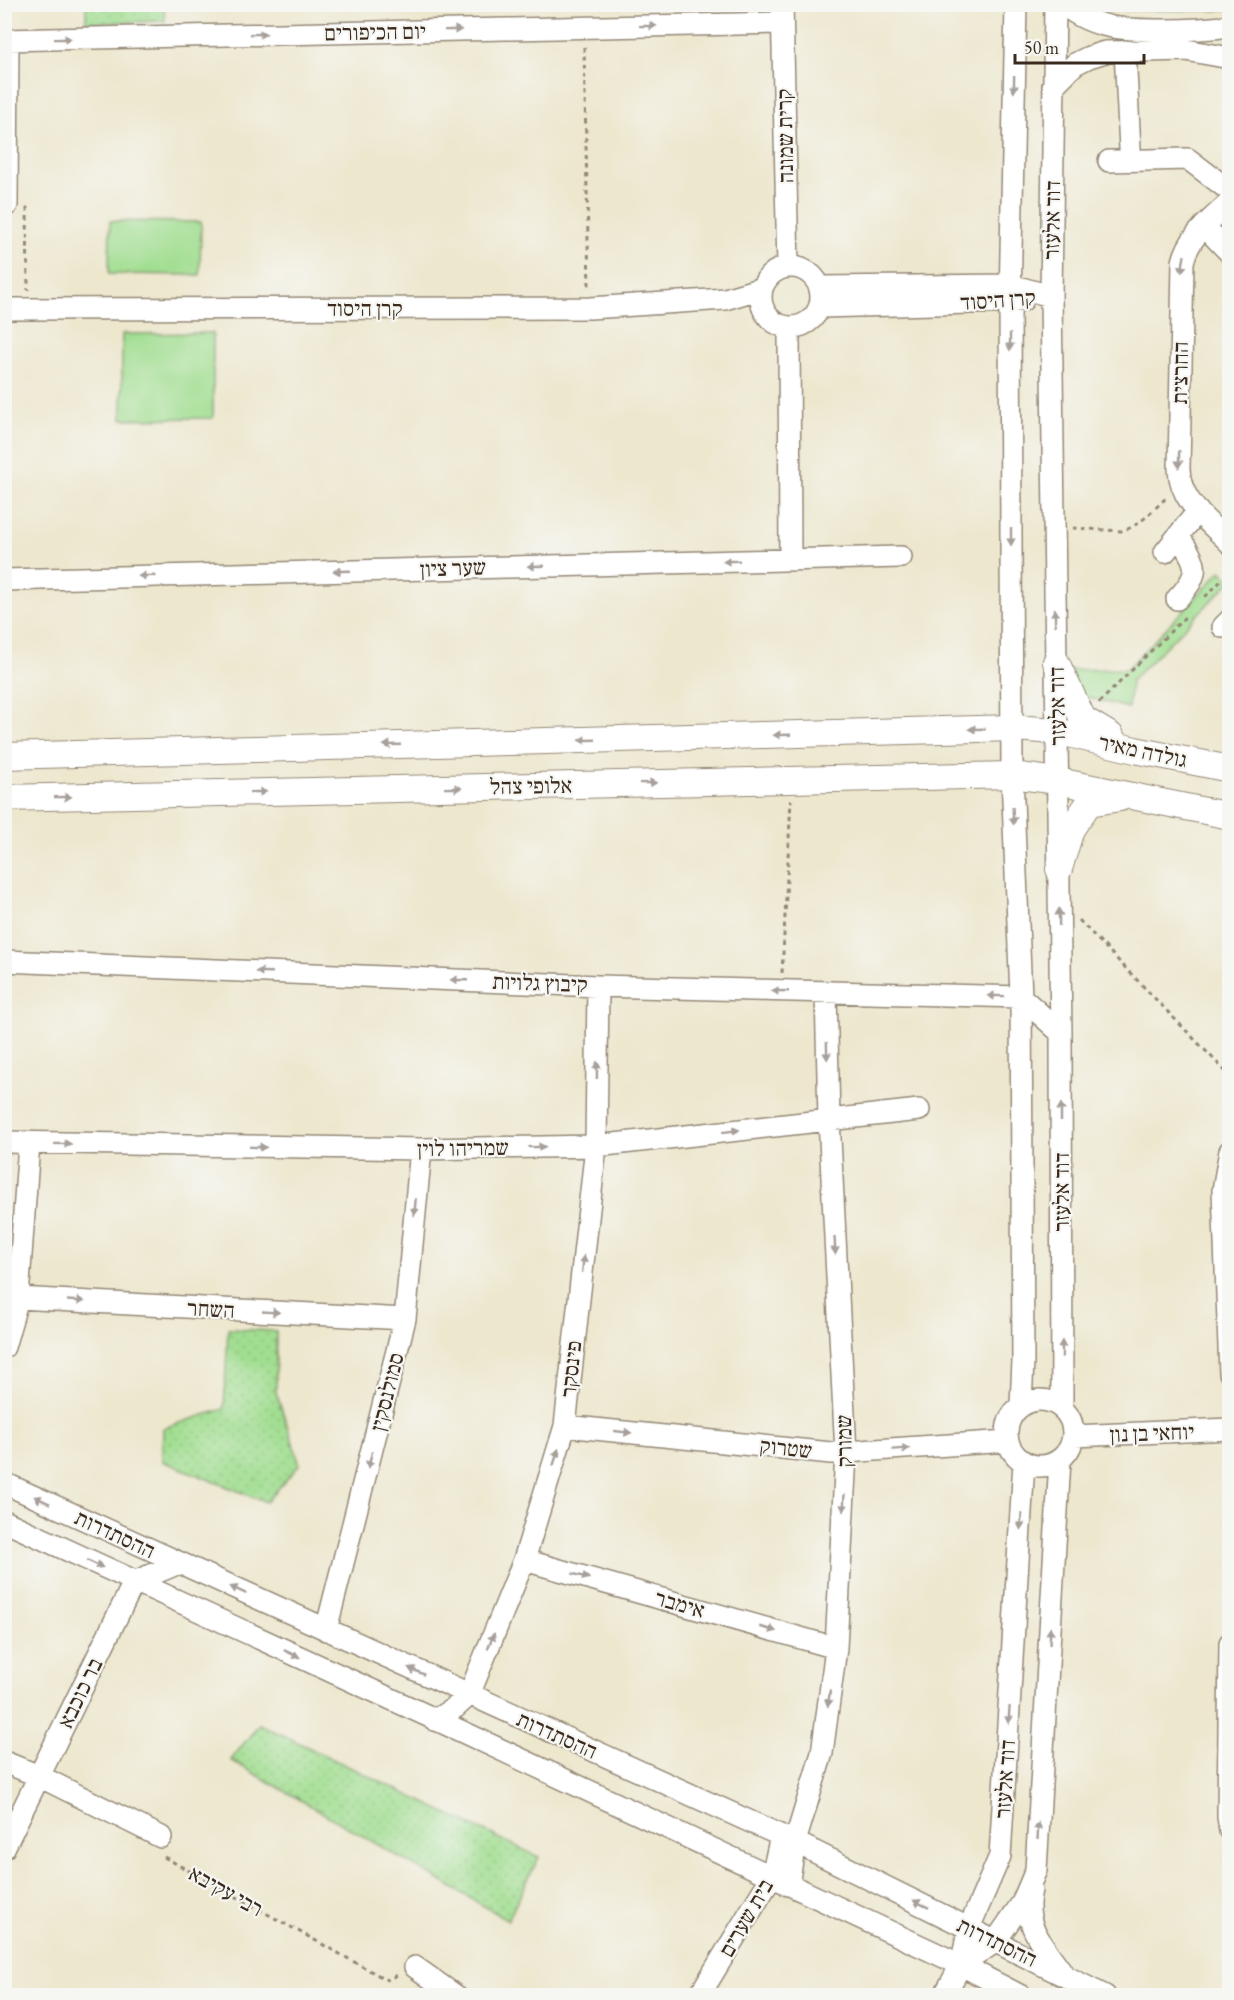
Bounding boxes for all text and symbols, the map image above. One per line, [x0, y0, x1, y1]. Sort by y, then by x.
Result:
street label: יום הכיפורים [324, 17, 426, 47]
one-way arrow [638, 21, 657, 30]
one-way arrow [443, 25, 462, 35]
scale bar [1015, 27, 1144, 65]
one-way arrow [248, 30, 267, 39]
one-way arrow [53, 34, 72, 44]
text: 50 m [1024, 36, 1059, 59]
one-way arrow [1010, 74, 1019, 93]
street label: קרית שמונה [770, 88, 800, 184]
street label: דוד אלעזר [1037, 180, 1067, 260]
one-way arrow [1178, 255, 1187, 274]
street label: קרן היסוד [959, 283, 1037, 317]
street label: קרן היסוד [327, 294, 403, 323]
one-way arrow [1005, 332, 1015, 351]
street label: החרצית [1165, 341, 1195, 405]
one-way arrow [1174, 449, 1184, 468]
one-way arrow [1006, 527, 1016, 546]
street label: שער ציון [419, 552, 487, 584]
one-way arrow [722, 556, 741, 566]
one-way arrow [527, 561, 546, 571]
one-way arrow [332, 566, 351, 576]
one-way arrow [137, 572, 156, 581]
one-way arrow [1051, 608, 1060, 627]
street label: דוד אלעזר [1042, 666, 1072, 746]
one-way arrow [967, 725, 986, 734]
street label: גולדה מאיר [1096, 727, 1190, 775]
one-way arrow [772, 730, 791, 739]
one-way arrow [577, 735, 596, 745]
one-way arrow [382, 741, 401, 750]
street label: אלופי צהל [489, 771, 573, 801]
one-way arrow [638, 779, 657, 788]
one-way arrow [443, 783, 462, 793]
one-way arrow [248, 788, 267, 797]
one-way arrow [53, 792, 72, 802]
one-way arrow [1009, 806, 1018, 825]
one-way arrow [1054, 908, 1064, 927]
one-way arrow [255, 967, 274, 976]
street label: קיבוץ גלויות [492, 967, 588, 999]
one-way arrow [450, 975, 469, 984]
one-way arrow [770, 986, 789, 996]
one-way arrow [986, 991, 1005, 1001]
one-way arrow [822, 1041, 832, 1060]
one-way arrow [592, 1060, 602, 1079]
one-way arrow [1056, 1103, 1066, 1122]
one-way arrow [722, 1126, 741, 1135]
street label: שמריהו לוין [417, 1133, 509, 1163]
one-way arrow [53, 1139, 72, 1148]
one-way arrow [248, 1142, 267, 1151]
one-way arrow [527, 1142, 546, 1152]
street label: דוד אלעזר [1047, 1152, 1076, 1232]
one-way arrow [410, 1198, 420, 1217]
one-way arrow [831, 1236, 840, 1255]
one-way arrow [578, 1255, 588, 1274]
street label: השחר [186, 1293, 236, 1325]
one-way arrow [66, 1297, 85, 1306]
one-way arrow [261, 1307, 280, 1316]
street label: פינסקר [554, 1339, 588, 1399]
one-way arrow [1057, 1340, 1067, 1359]
street label: סמולנסקין [363, 1350, 411, 1434]
street label: שמורק [829, 1414, 859, 1468]
street label: יוחאי בן נון [1109, 1417, 1195, 1449]
one-way arrow [614, 1427, 633, 1437]
street label: שטרוק [758, 1431, 814, 1465]
one-way arrow [891, 1444, 910, 1454]
one-way arrow [552, 1448, 561, 1466]
one-way arrow [364, 1451, 374, 1470]
one-way arrow [839, 1494, 848, 1513]
one-way arrow [33, 1496, 50, 1505]
street label: ההסתדרות [70, 1503, 160, 1565]
one-way arrow [1016, 1511, 1025, 1530]
one-way arrow [87, 1559, 104, 1568]
one-way arrow [572, 1572, 590, 1581]
street label: אימבר [652, 1583, 708, 1625]
one-way arrow [229, 1585, 247, 1595]
one-way arrow [759, 1625, 777, 1634]
one-way arrow [1045, 1626, 1054, 1645]
one-way arrow [486, 1631, 496, 1649]
one-way arrow [283, 1649, 300, 1658]
street label: בר כוכבא [51, 1653, 109, 1733]
one-way arrow [407, 1666, 424, 1675]
one-way arrow [825, 1688, 834, 1707]
street label: ההסתדרות [512, 1704, 602, 1766]
one-way arrow [1004, 1706, 1013, 1725]
street label: דוד אלעזר [988, 1738, 1022, 1820]
one-way arrow [1033, 1821, 1043, 1840]
street label: רבי עקיבא [184, 1859, 268, 1923]
street label: בית שערים [712, 1874, 780, 1962]
one-way arrow [912, 1900, 930, 1910]
street label: ההסתדרות [952, 1910, 1042, 1974]

